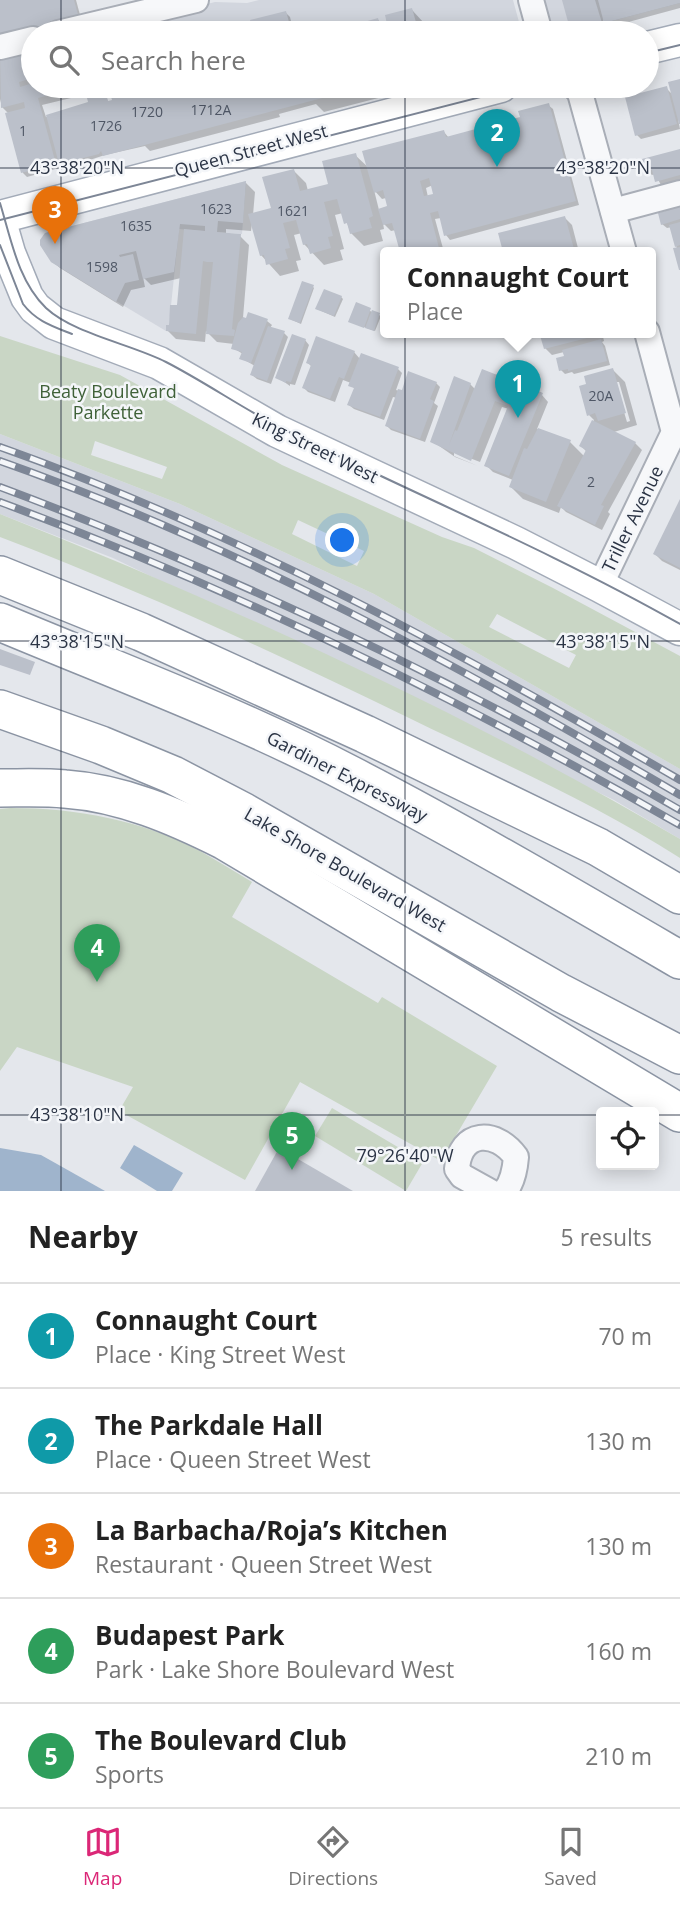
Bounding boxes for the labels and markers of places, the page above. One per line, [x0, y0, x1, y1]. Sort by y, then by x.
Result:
pin: 2 [474, 109, 520, 167]
pin: 3 [32, 186, 78, 244]
pin: 1 [495, 360, 541, 418]
pin: 4 [74, 924, 120, 982]
pin: 5 [269, 1112, 315, 1170]

